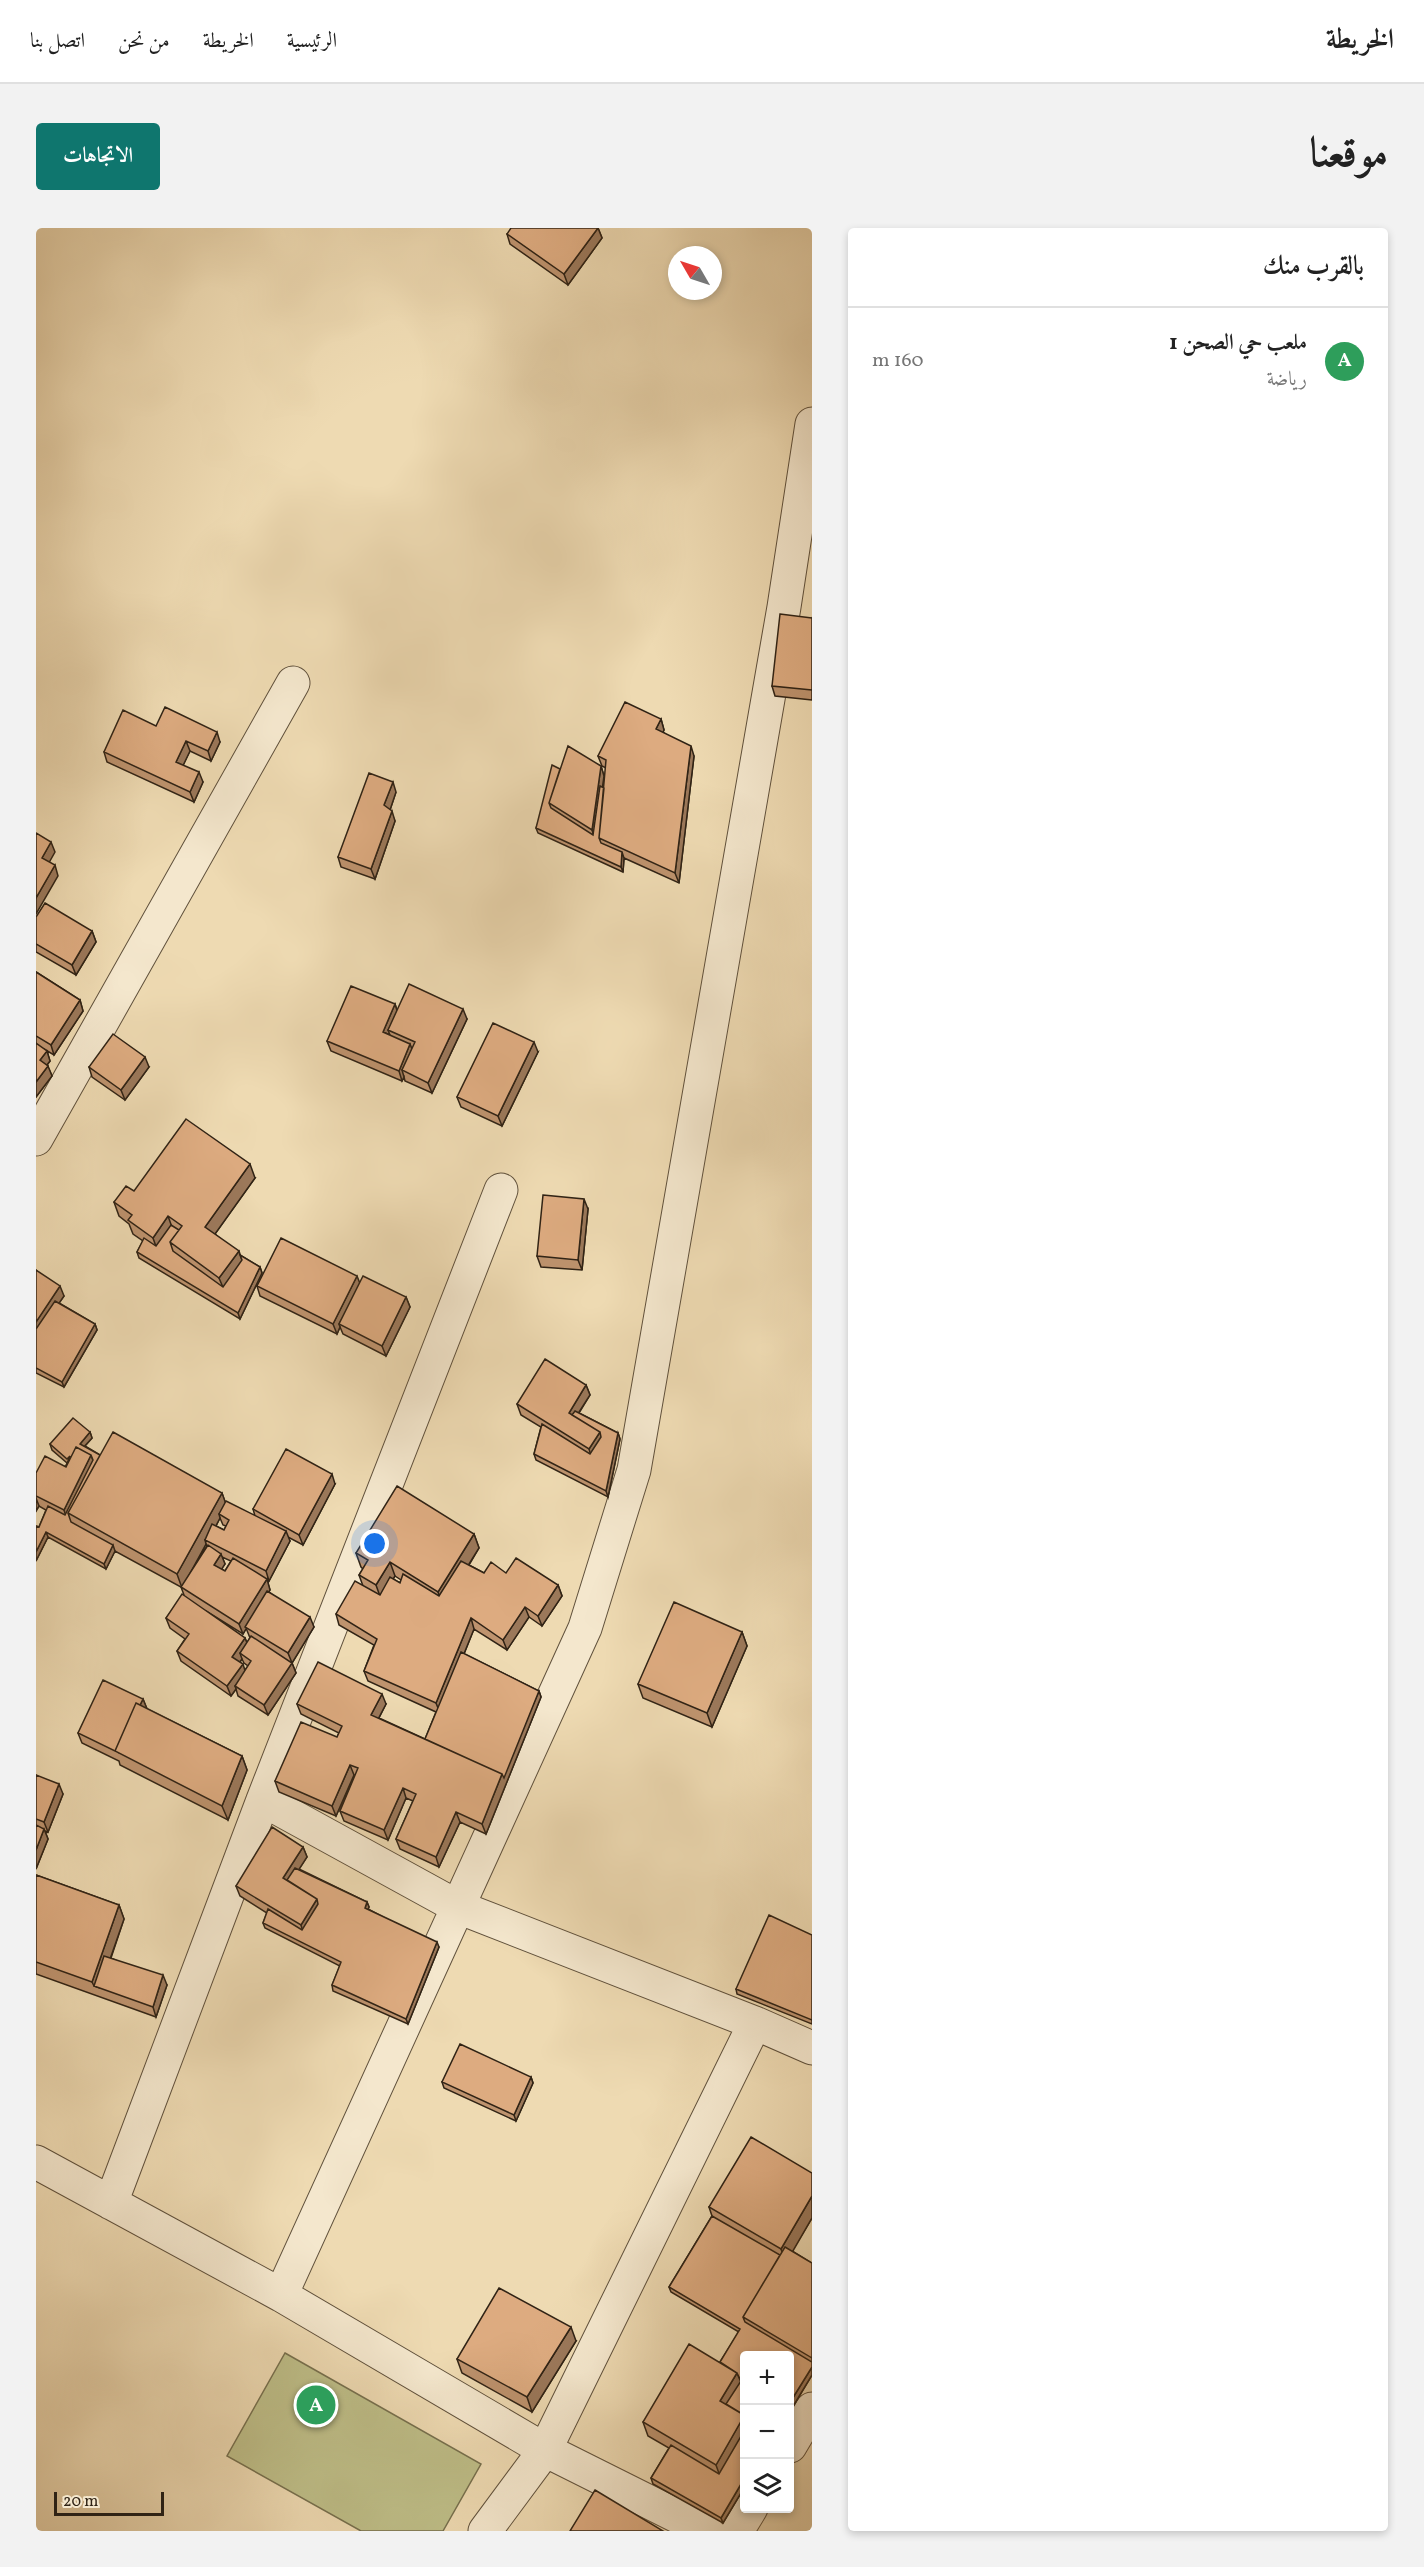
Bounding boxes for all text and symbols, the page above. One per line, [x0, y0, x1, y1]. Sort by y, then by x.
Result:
text: الخريطة [1326, 21, 1394, 60]
text: اتصل بنا [30, 27, 85, 56]
text: من نحن [118, 27, 170, 56]
text: الخريطة [203, 27, 254, 56]
text: الرئيسية [287, 27, 337, 56]
button: الاتجاهات [36, 123, 160, 190]
text: موقعنا [1310, 126, 1388, 185]
north arrow [668, 246, 722, 300]
text: بالقرب منك [1263, 249, 1364, 285]
text: ملعب حي الصحن 1 [1169, 328, 1307, 359]
text: 160 m [872, 347, 924, 375]
text: A [1337, 347, 1352, 375]
text: رياضة [1267, 366, 1307, 394]
your location [360, 1529, 389, 1558]
map controls [740, 2351, 794, 2513]
button: + [740, 2351, 794, 2405]
pin: A [296, 2382, 336, 2428]
button: − [740, 2405, 794, 2459]
button: layers [740, 2459, 794, 2513]
scale bar [54, 2489, 164, 2516]
text: 20 m [63, 2491, 98, 2513]

